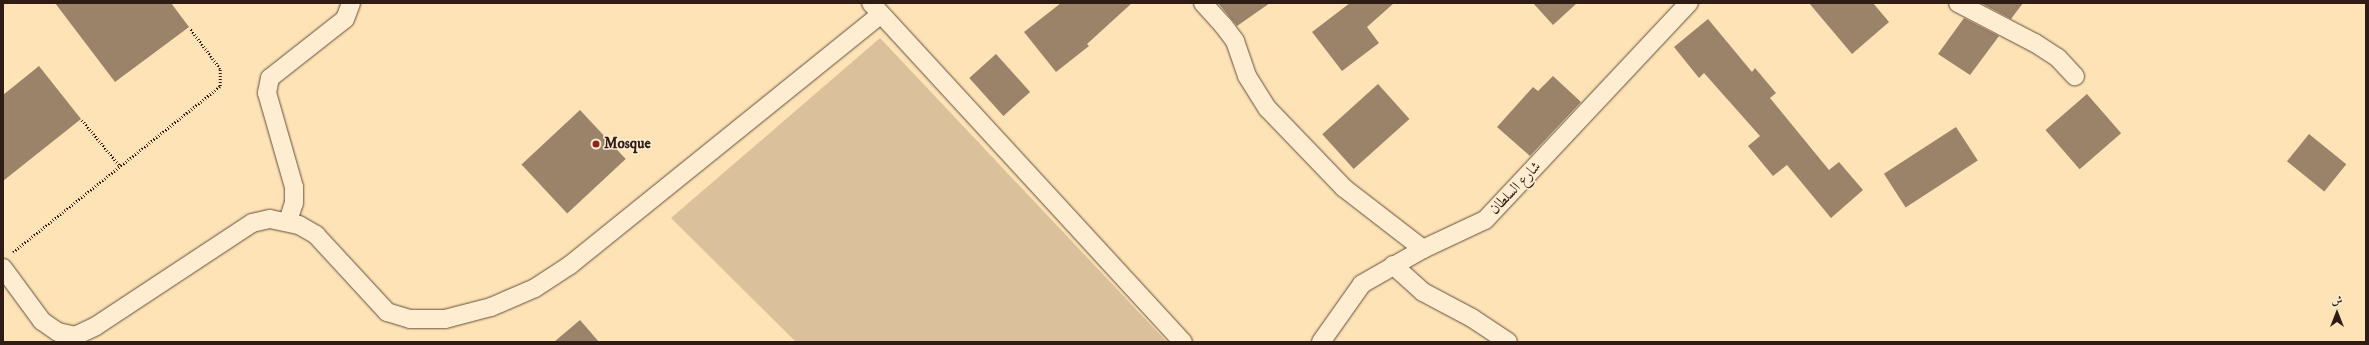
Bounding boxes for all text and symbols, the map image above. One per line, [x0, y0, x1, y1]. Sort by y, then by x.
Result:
place label: Mosque [604, 135, 651, 153]
marker: Mosque [591, 139, 601, 149]
street label: شارع السلطان [1485, 158, 1545, 218]
north arrow [2317, 293, 2357, 333]
text: ش [2332, 294, 2342, 308]

